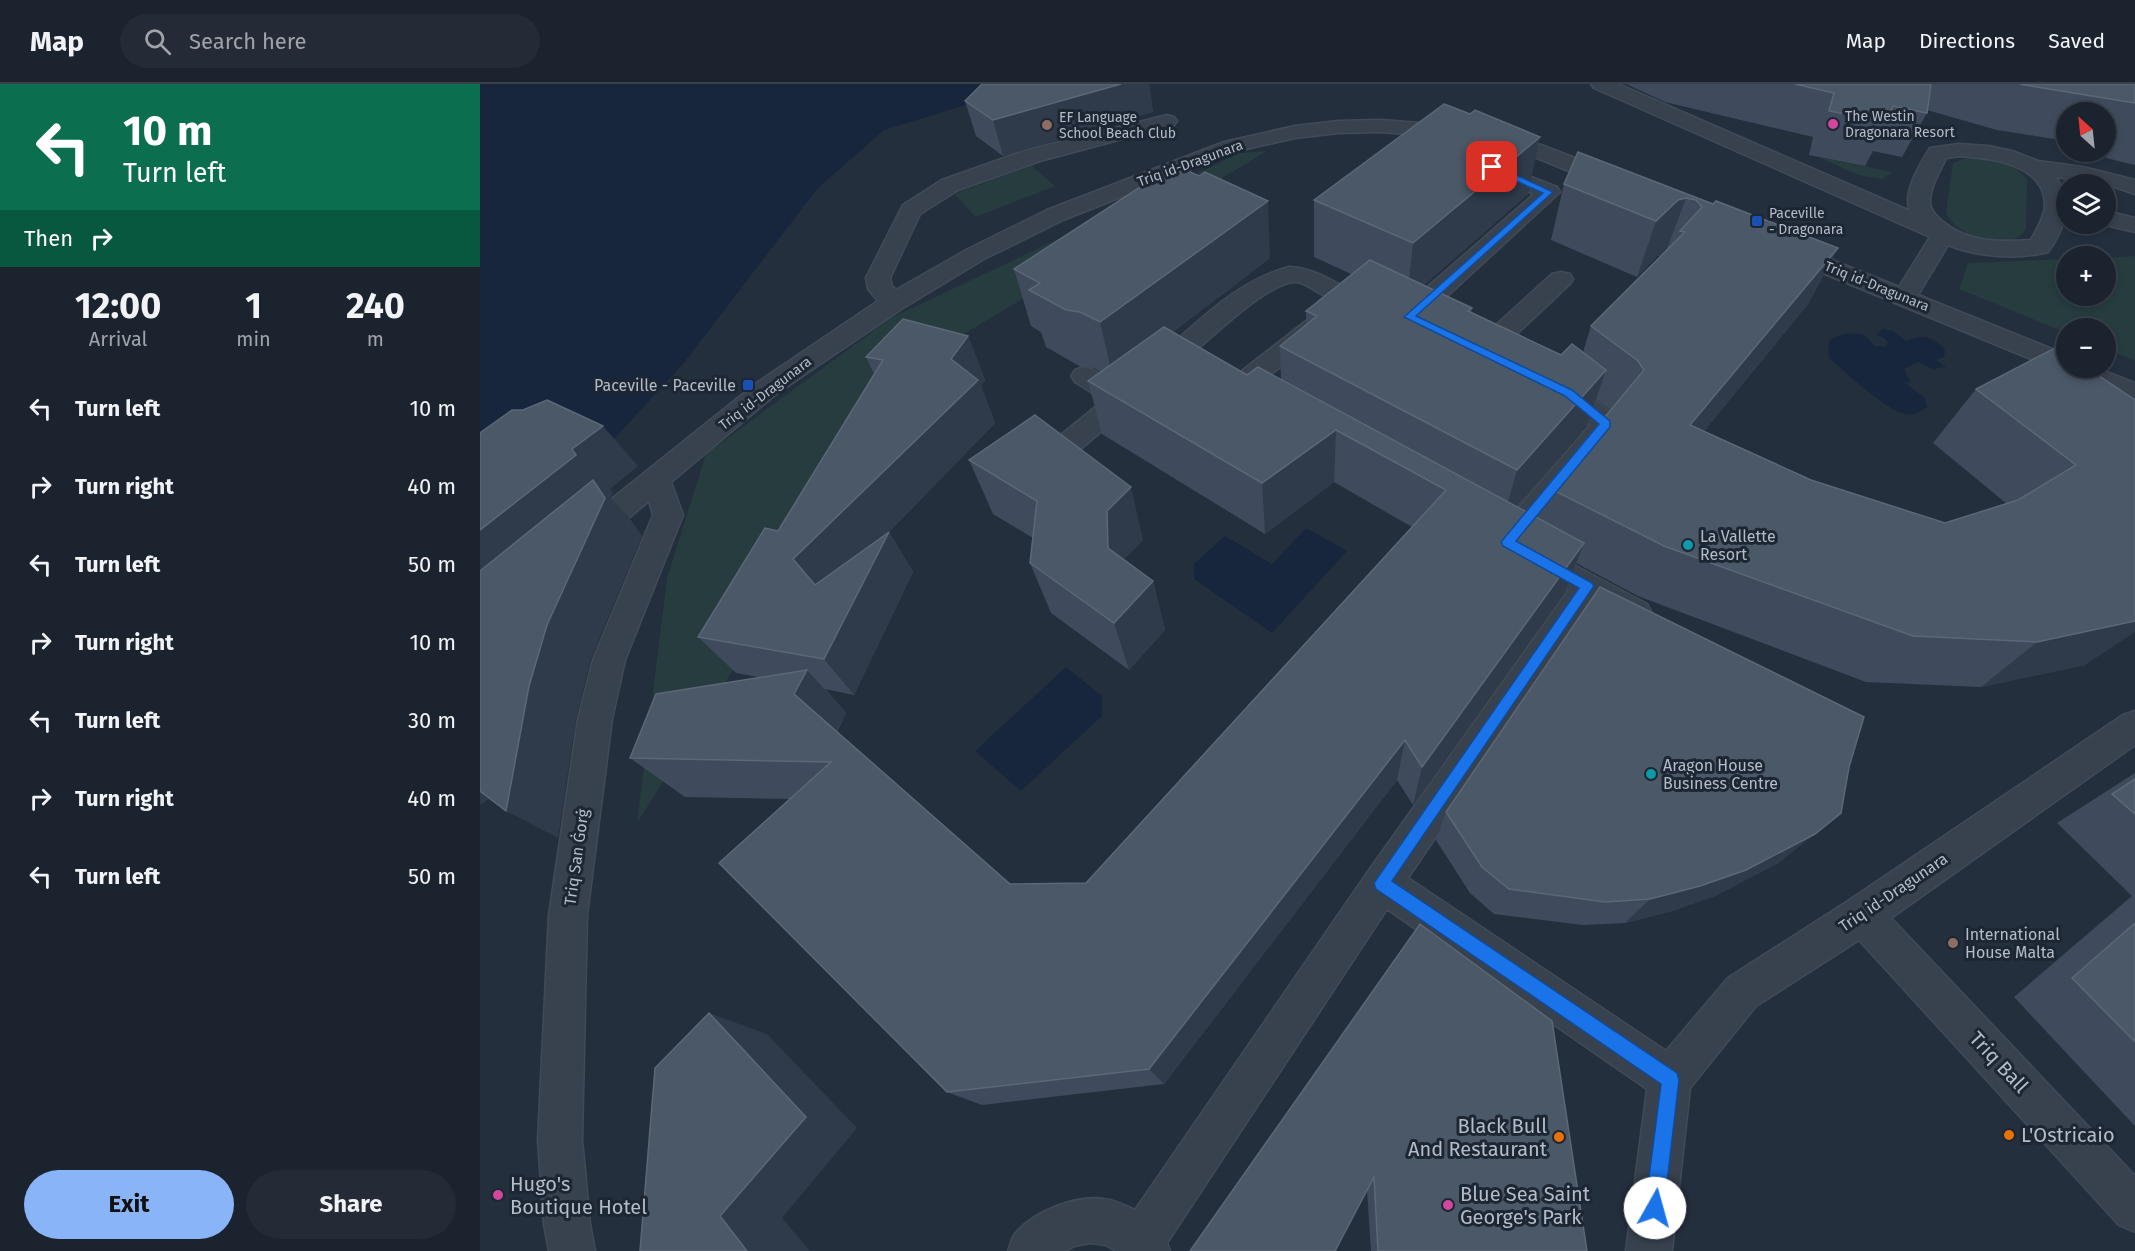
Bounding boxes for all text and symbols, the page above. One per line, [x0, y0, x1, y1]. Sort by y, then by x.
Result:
search box [120, 14, 540, 68]
text: Map [30, 25, 84, 58]
icon: search [141, 25, 174, 58]
text: Search here [189, 28, 307, 55]
text: Map [1846, 28, 1886, 54]
text: Directions [1919, 28, 2015, 54]
text: Saved [2048, 28, 2105, 54]
north arrow [2056, 102, 2116, 162]
map controls [2056, 102, 2116, 378]
text: 10 m [123, 106, 213, 156]
icon: left [24, 108, 102, 186]
place label: The Westin Dragonara Resort [1845, 108, 1956, 141]
place label: EF Language School Beach Club [1059, 109, 1176, 142]
marker: The Westin Dragonara Resort [1826, 117, 1840, 131]
marker: EF Language School Beach Club [1040, 118, 1054, 132]
street label: Triq id-Dragunara [1135, 136, 1245, 190]
pin [1466, 141, 1517, 192]
icon: arrive [1475, 150, 1508, 183]
text: Turn left [123, 157, 226, 189]
button: layers [2056, 174, 2116, 234]
place label: Paceville - Dragonara [1769, 205, 1843, 238]
marker: Paceville - Dragonara [1750, 214, 1764, 228]
icon: right [85, 222, 118, 255]
text: Then [24, 225, 73, 252]
button: + [2056, 246, 2116, 306]
street label: Triq id-Dragunara [1822, 258, 1932, 315]
text: 12:00 [75, 284, 161, 328]
text: 1 [245, 284, 262, 328]
text: 240 [346, 284, 405, 328]
button: − [2056, 318, 2116, 378]
text: Arrival [89, 327, 147, 351]
text: min [236, 327, 271, 351]
text: m [367, 327, 384, 351]
street label: Triq id-Dragunara [716, 353, 815, 434]
place label: Paceville - Paceville [594, 376, 736, 395]
marker: Paceville - Paceville [741, 378, 755, 392]
icon: left [24, 392, 57, 425]
text: Turn left [75, 395, 160, 422]
text: 10 m [410, 395, 456, 422]
icon: right [24, 470, 57, 503]
text: Turn right [75, 473, 174, 500]
text: 40 m [407, 473, 456, 500]
place label: La Vallette Resort [1700, 527, 1776, 564]
marker: La Vallette Resort [1681, 538, 1695, 552]
icon: left [24, 548, 57, 581]
text: Turn left [75, 551, 160, 578]
text: 50 m [408, 551, 456, 578]
icon: right [24, 626, 57, 659]
text: Turn right [75, 629, 174, 656]
text: 10 m [410, 629, 456, 656]
icon: left [24, 704, 57, 737]
text: Turn left [75, 707, 160, 734]
text: 30 m [408, 707, 456, 734]
place label: Aragon House Business Centre [1663, 756, 1778, 793]
marker: Aragon House Business Centre [1644, 767, 1658, 781]
icon: right [24, 782, 57, 815]
text: Turn right [75, 785, 174, 812]
text: 40 m [407, 785, 456, 812]
street label: Triq San Ġorġ [559, 807, 593, 906]
street label: Triq id-Dragunara [1835, 849, 1951, 936]
icon: left [24, 860, 57, 893]
text: Turn left [75, 863, 160, 890]
text: 50 m [408, 863, 456, 890]
place label: International House Malta [1965, 925, 2060, 962]
marker: International House Malta [1946, 936, 1960, 950]
street label: Triq Ball [1965, 1026, 2033, 1098]
place label: Black Bull And Restaurant [1408, 1114, 1548, 1161]
place label: L'Ostricaio [2021, 1123, 2115, 1147]
marker: L'Ostricaio [2002, 1128, 2016, 1142]
marker: Black Bull And Restaurant [1552, 1130, 1566, 1144]
button: Exit [24, 1170, 234, 1239]
button: Share [246, 1170, 456, 1239]
place label: Hugo's Boutique Hotel [510, 1172, 647, 1219]
position arrow [1623, 1176, 1687, 1240]
place label: Blue Sea Saint George's Park [1460, 1182, 1591, 1229]
marker: Hugo's Boutique Hotel [491, 1188, 505, 1202]
marker: Blue Sea Saint George's Park [1441, 1198, 1455, 1212]

